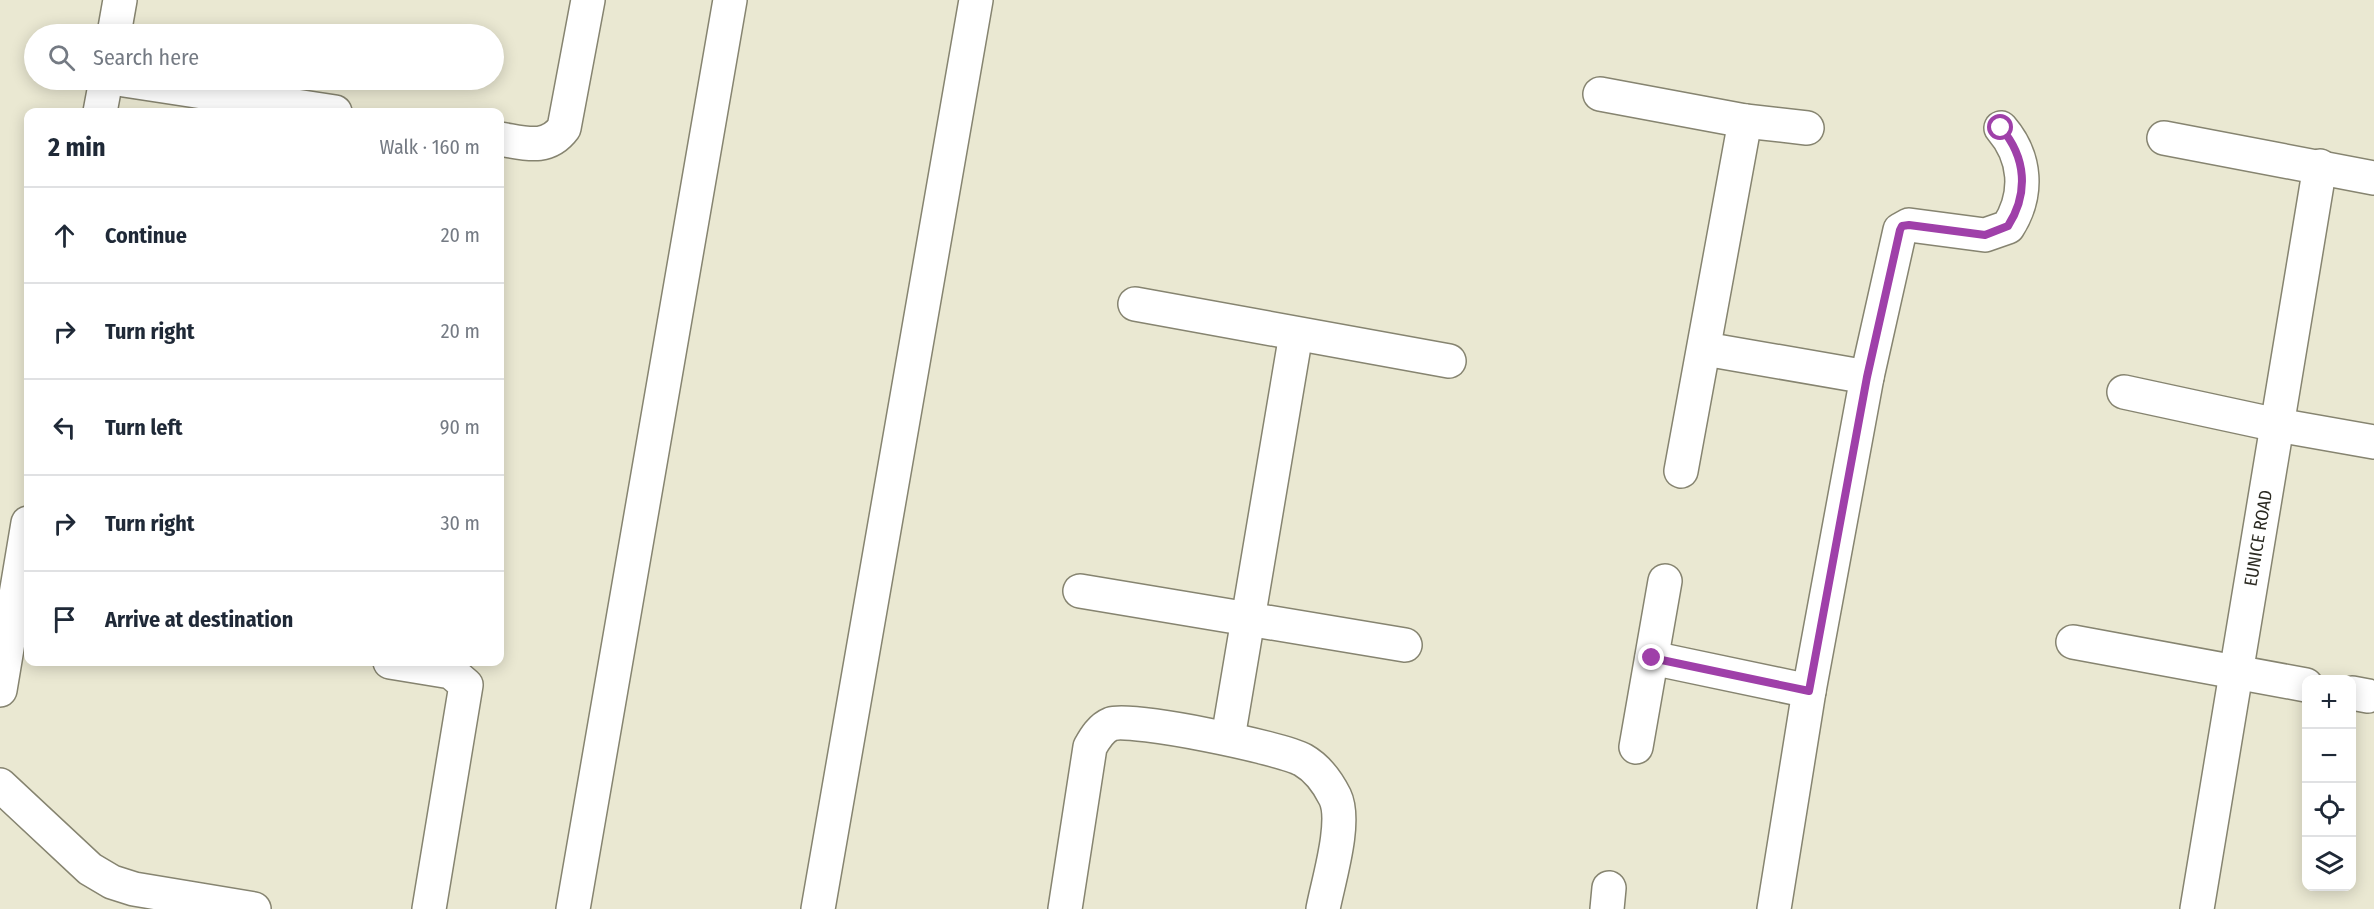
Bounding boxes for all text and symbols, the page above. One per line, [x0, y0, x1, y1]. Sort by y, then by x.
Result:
search box [24, 24, 504, 90]
icon: search [45, 41, 78, 74]
text: Search here [93, 44, 199, 71]
route start [1987, 114, 2013, 140]
text: 2 min [48, 132, 106, 163]
text: Walk · 160 m [380, 135, 480, 159]
icon: ahead [48, 219, 81, 252]
text: Continue [105, 222, 187, 249]
text: 20 m [441, 223, 480, 247]
icon: right [48, 315, 81, 348]
text: Turn right [105, 318, 194, 345]
text: 20 m [441, 319, 480, 343]
icon: left [48, 411, 81, 444]
text: Turn left [105, 414, 183, 441]
text: 90 m [440, 415, 480, 439]
street label: EUNICE ROAD [2240, 488, 2277, 588]
icon: right [48, 507, 81, 540]
text: Turn right [105, 510, 194, 537]
text: 30 m [440, 511, 480, 535]
icon: arrive [48, 603, 81, 636]
text: Arrive at destination [105, 606, 293, 633]
route end [1638, 644, 1664, 670]
map controls [2302, 675, 2356, 891]
button: + [2302, 675, 2356, 729]
button: − [2302, 729, 2356, 783]
button: locate [2302, 783, 2356, 837]
button: layers [2302, 837, 2356, 891]

